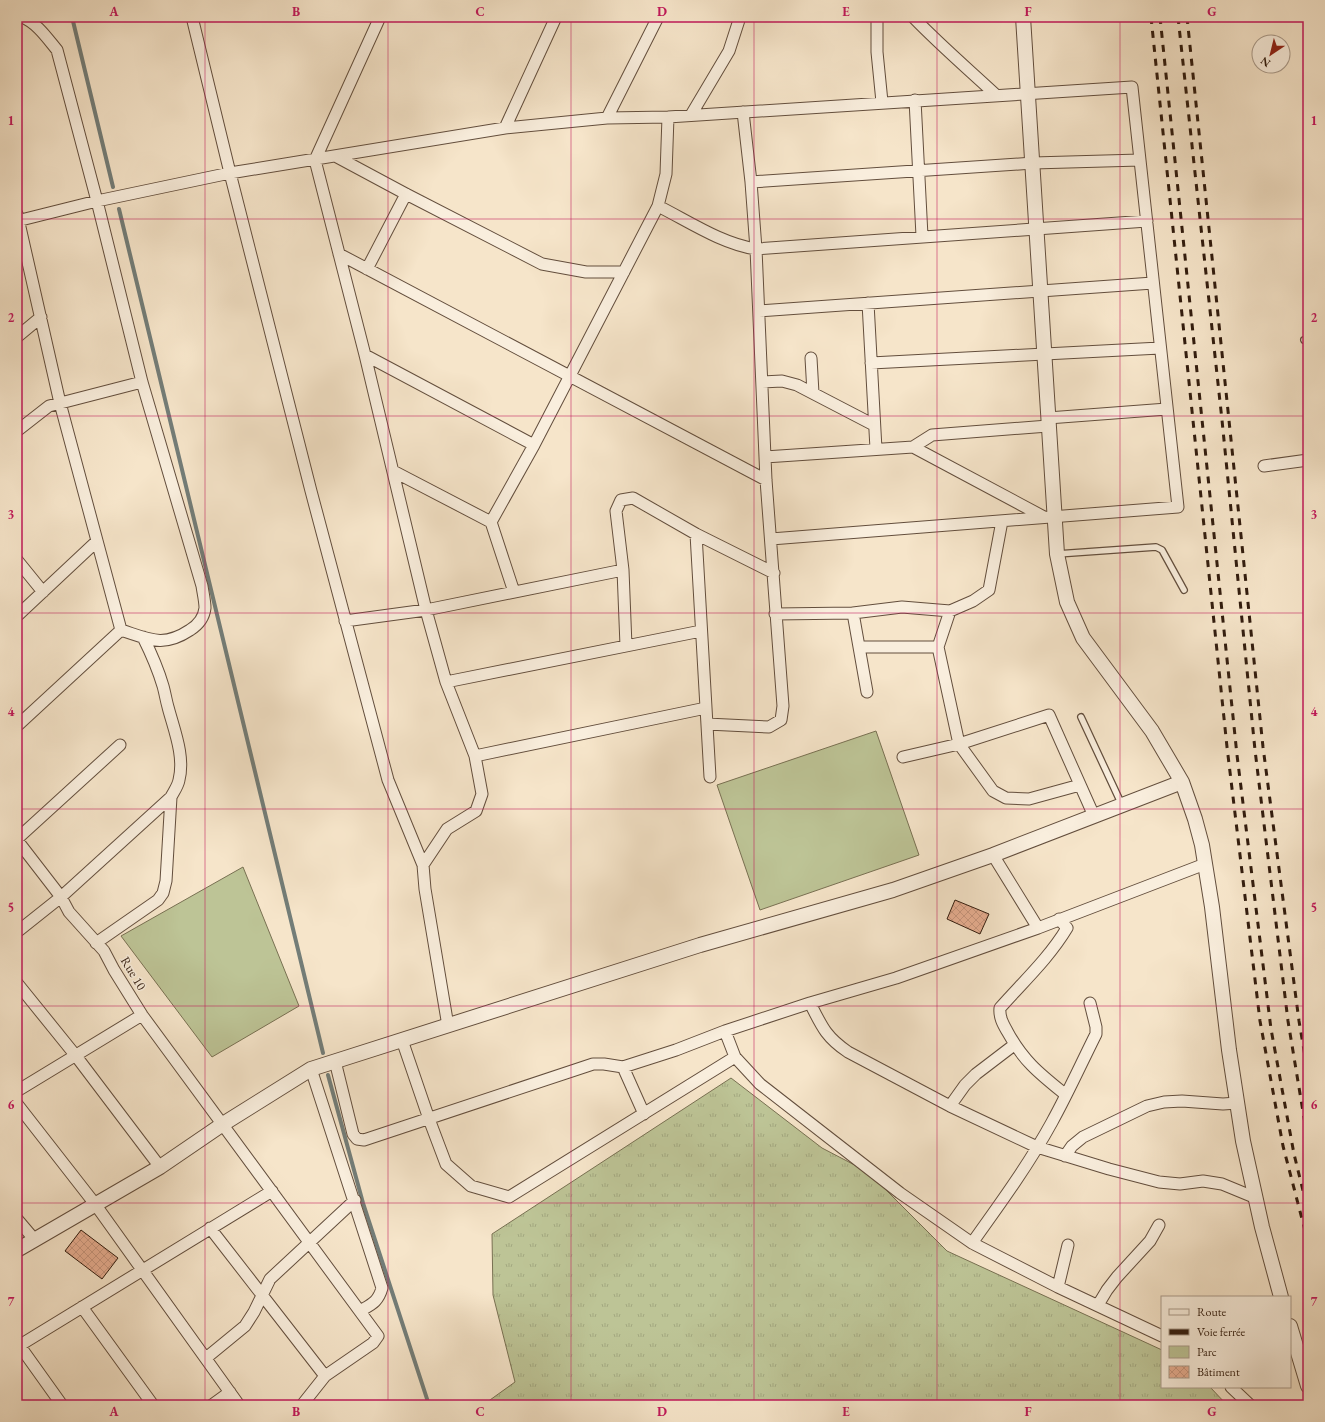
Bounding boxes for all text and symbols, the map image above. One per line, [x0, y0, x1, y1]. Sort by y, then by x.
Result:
text: A [108, 3, 119, 20]
text: B [292, 3, 300, 20]
text: C [475, 3, 485, 20]
text: D [657, 3, 667, 20]
text: E [842, 3, 850, 20]
text: F [1024, 3, 1032, 20]
text: G [1207, 3, 1217, 20]
north arrow [1251, 34, 1291, 74]
text: N [1258, 54, 1273, 70]
text: 1 [8, 112, 15, 129]
text: 1 [1311, 112, 1318, 129]
text: 2 [8, 309, 15, 326]
text: 2 [1311, 309, 1318, 326]
text: 3 [8, 506, 15, 523]
text: 3 [1311, 506, 1318, 523]
text: 4 [8, 703, 15, 720]
text: 4 [1311, 703, 1318, 720]
text: 5 [8, 899, 14, 916]
text: 5 [1311, 899, 1317, 916]
street label: Rue 10 [117, 953, 150, 993]
text: 6 [8, 1096, 15, 1113]
text: 6 [1311, 1096, 1318, 1113]
text: 7 [8, 1293, 15, 1310]
text: 7 [1311, 1293, 1318, 1310]
legend [1161, 1296, 1291, 1388]
text: Route [1197, 1304, 1227, 1320]
text: Voie ferrée [1197, 1324, 1246, 1340]
text: Parc [1197, 1344, 1217, 1360]
text: Bâtiment [1197, 1364, 1240, 1380]
text: A [108, 1403, 119, 1420]
text: B [292, 1403, 300, 1420]
text: C [475, 1403, 485, 1420]
text: D [657, 1403, 667, 1420]
text: E [842, 1403, 850, 1420]
text: F [1024, 1403, 1032, 1420]
text: G [1207, 1403, 1217, 1420]

